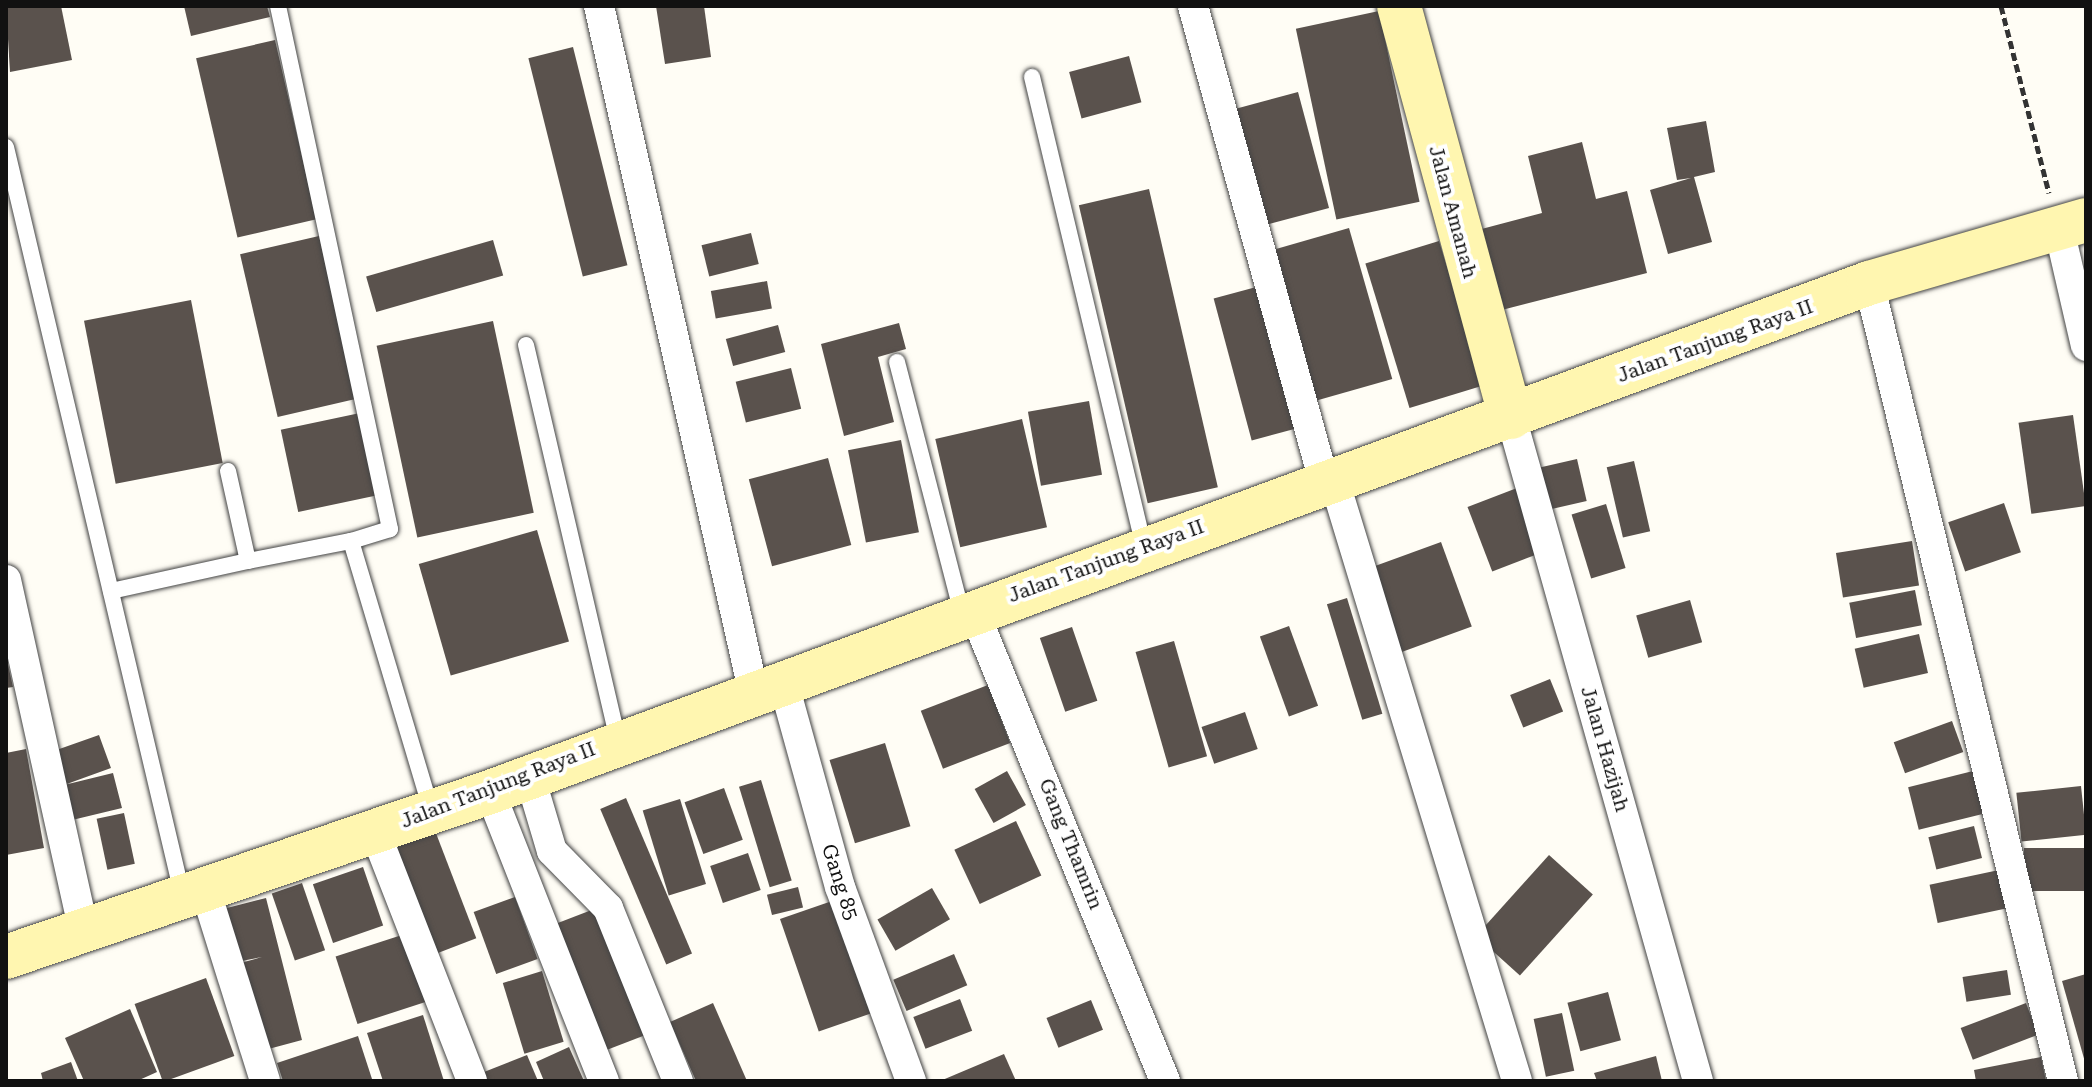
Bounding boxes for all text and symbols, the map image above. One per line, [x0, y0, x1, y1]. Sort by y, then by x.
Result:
street label: Jalan Amanah [1424, 143, 1482, 281]
street label: Jalan Tanjung Raya II [1614, 294, 1816, 388]
street label: Jalan Tanjung Raya II [1005, 514, 1207, 608]
street label: Jalan Hazijah [1576, 684, 1634, 814]
street label: Jalan Tanjung Raya II [397, 737, 599, 833]
street label: Gang Thamrin [1034, 775, 1108, 913]
street label: Gang 85 [816, 841, 864, 923]

